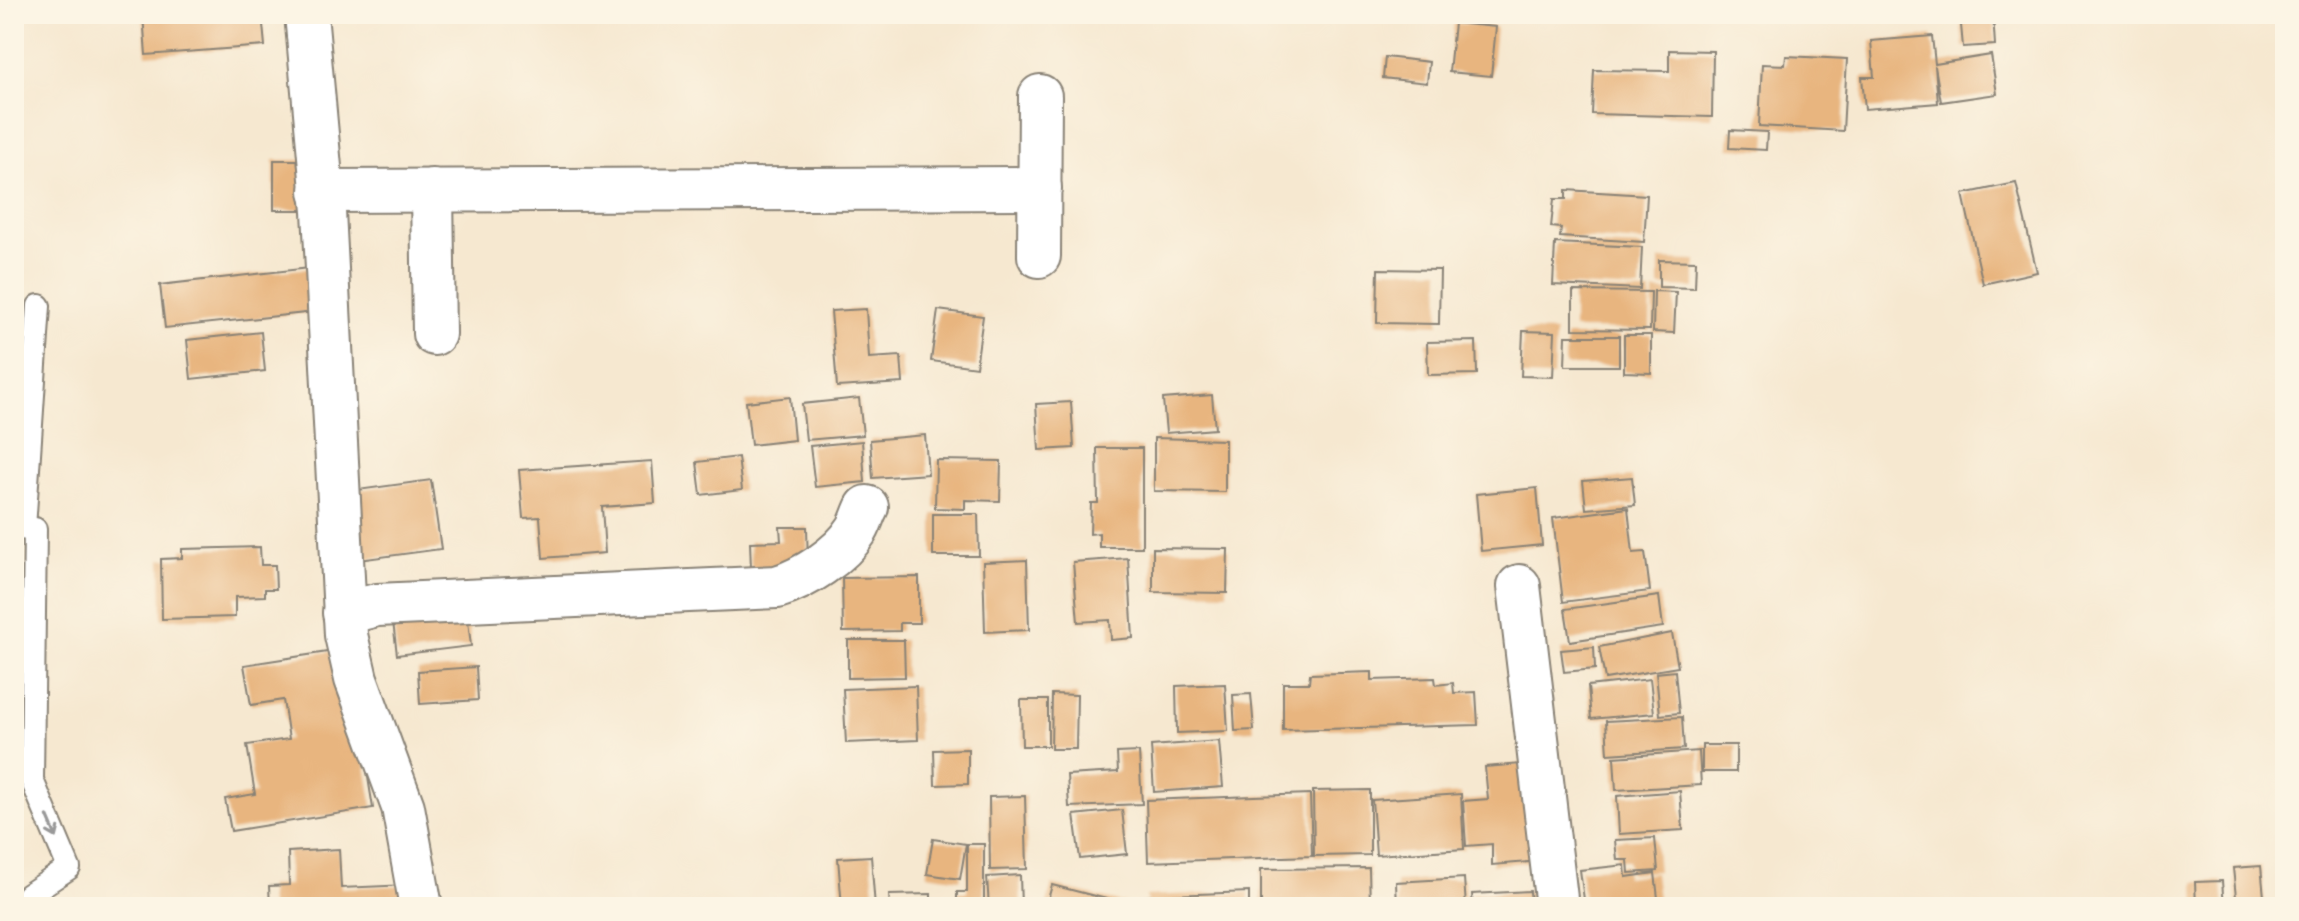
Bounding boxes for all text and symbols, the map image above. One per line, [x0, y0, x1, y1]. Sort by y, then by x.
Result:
one-way arrow [45, 814, 60, 839]

